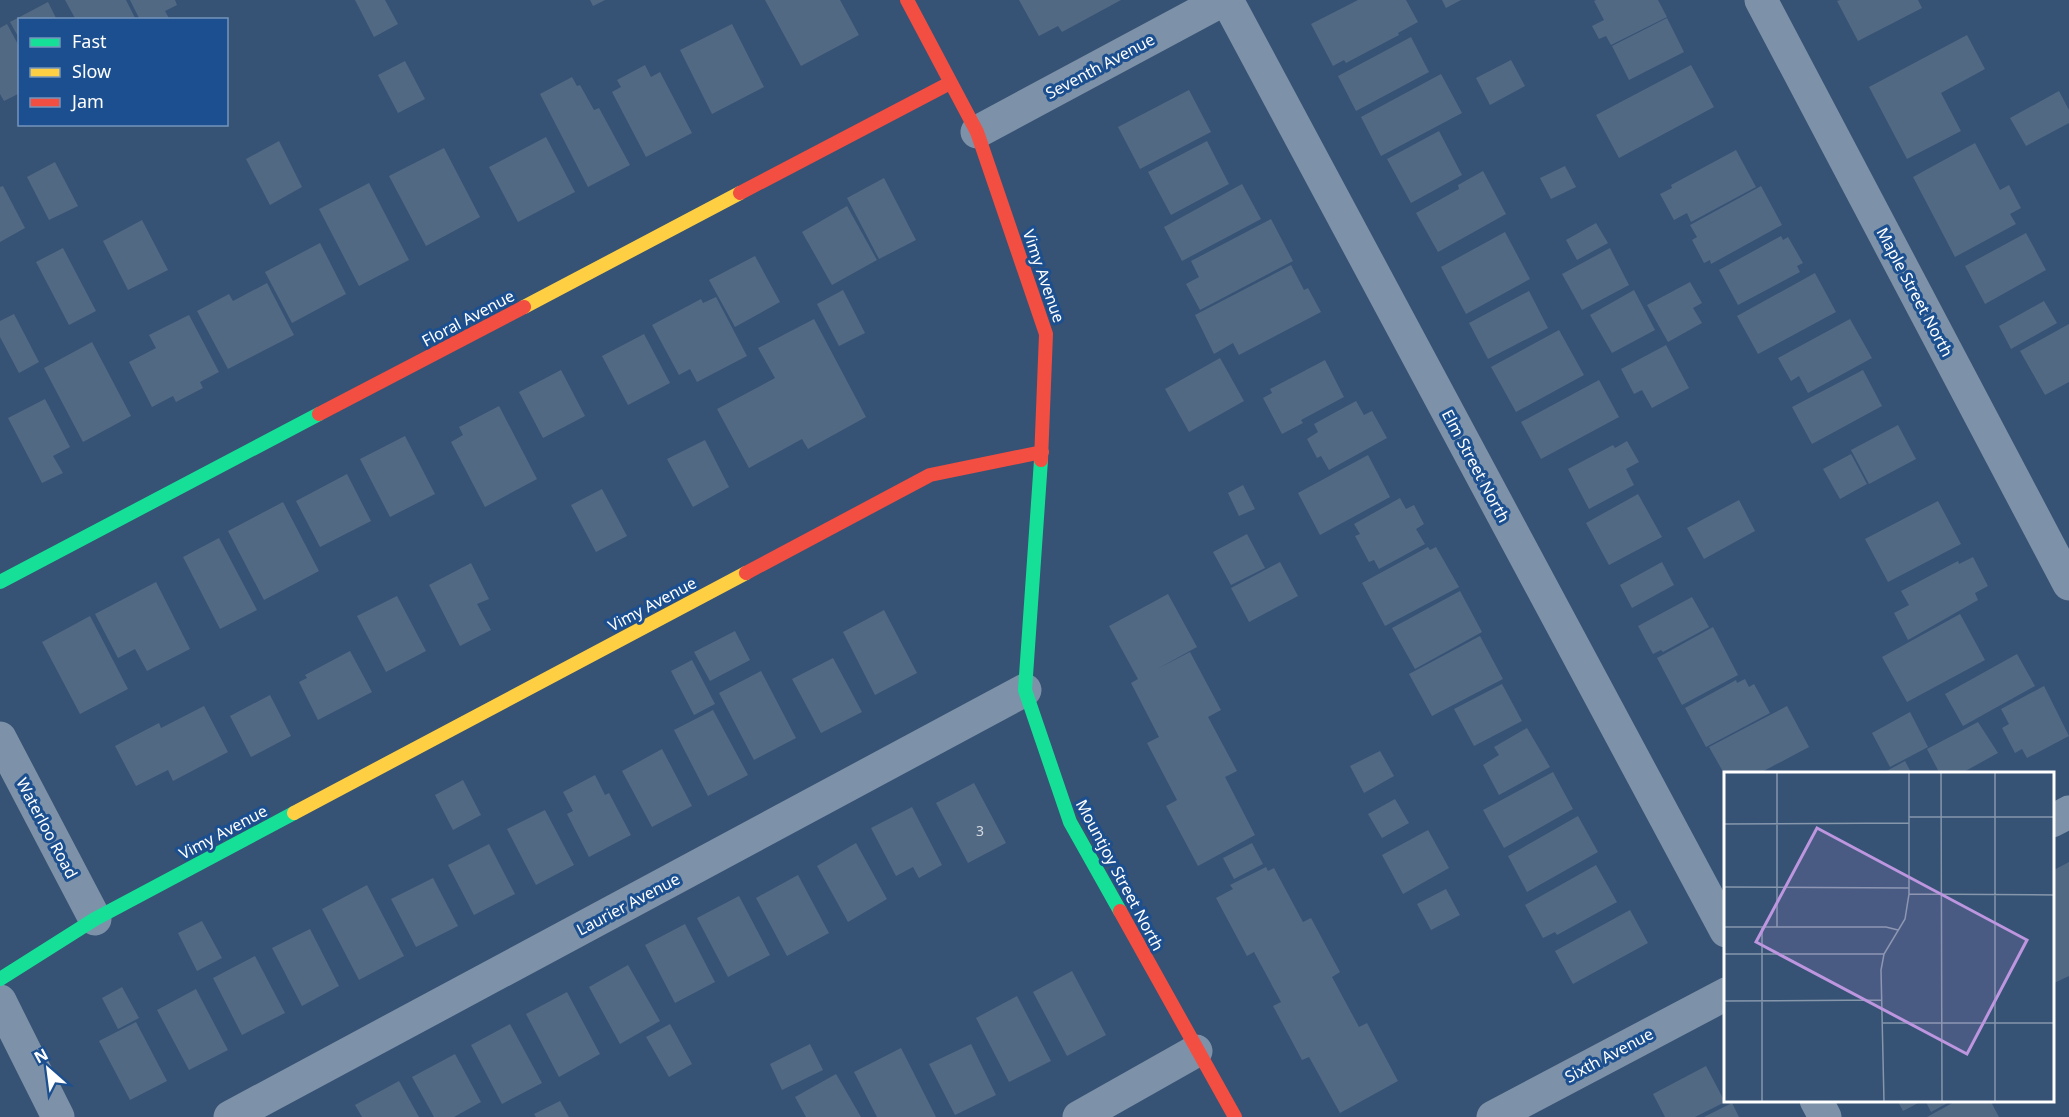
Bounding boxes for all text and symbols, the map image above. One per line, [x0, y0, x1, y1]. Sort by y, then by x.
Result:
legend [18, 18, 228, 126]
street label: Seventh Avenue [1042, 28, 1158, 104]
text: Fast [72, 29, 107, 53]
text: Slow [72, 59, 111, 83]
text: Jam [70, 89, 104, 113]
street label: Maple Street North [1872, 223, 1958, 361]
street label: Vimy Avenue [1018, 226, 1070, 326]
street label: Floral Avenue [418, 284, 518, 352]
street label: Elm Street North [1437, 406, 1515, 526]
street label: Vimy Avenue [604, 571, 700, 637]
inset map [1724, 772, 2054, 1102]
street label: Waterloo Road [11, 774, 83, 882]
street label: Mountjoy Street North [1071, 795, 1169, 955]
street label: Vimy Avenue [175, 799, 271, 865]
house number: 3 [976, 821, 984, 840]
street label: Laurier Avenue [573, 868, 683, 940]
street label: Sixth Avenue [1561, 1022, 1657, 1088]
north arrow [18, 1039, 78, 1099]
text: N [30, 1043, 52, 1069]

